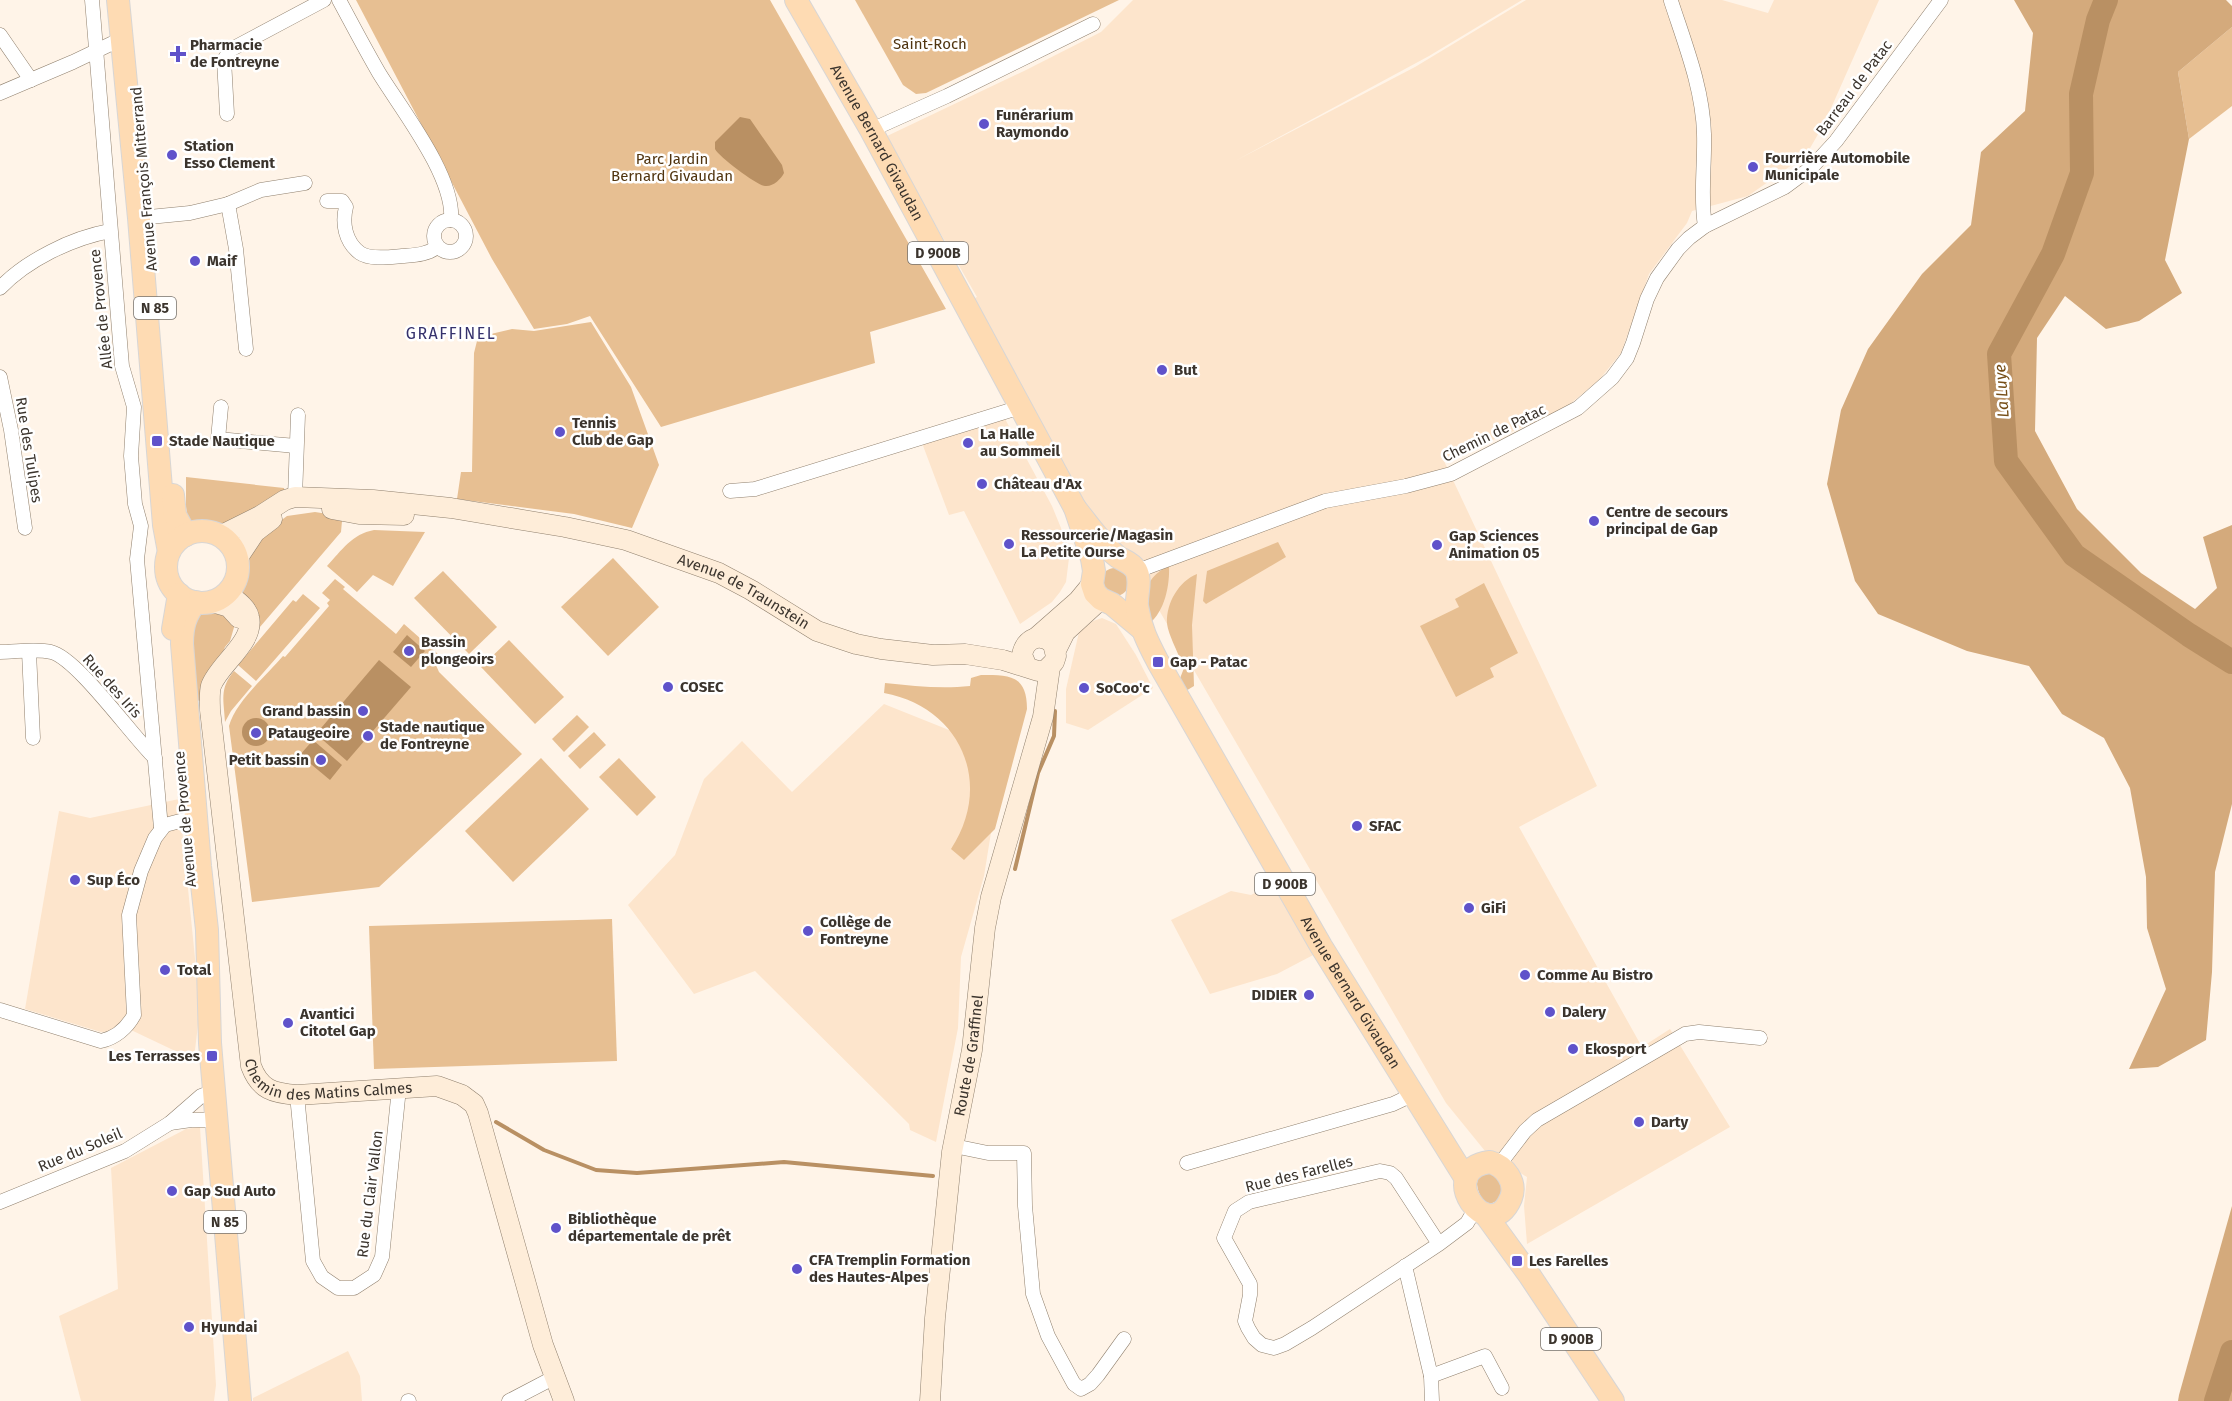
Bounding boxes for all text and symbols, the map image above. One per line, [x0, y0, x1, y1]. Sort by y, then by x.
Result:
park label: Saint-Roch [893, 35, 967, 53]
place label: Pharmacie de Fontreyne [190, 36, 279, 71]
street label: Barreau de Patac [1812, 37, 1896, 139]
marker: Pharmacie de Fontreyne [171, 47, 185, 61]
street label: Avenue Bernard Givaudan [826, 61, 927, 224]
street label: Avenue François Mitterrand [127, 86, 161, 272]
place label: Funérarium Raymondo [996, 106, 1074, 141]
marker: Funérarium Raymondo [977, 117, 991, 131]
place label: Station Esso Clement [184, 137, 275, 172]
marker: Station Esso Clement [165, 148, 179, 162]
place label: Fourrière Automobile Municipale [1765, 149, 1910, 184]
park label: Parc Jardin Bernard Givaudan [611, 150, 733, 185]
marker: Fourrière Automobile Municipale [1746, 160, 1760, 174]
road number: D 900B [908, 242, 968, 264]
street label: Allée de Provence [86, 248, 116, 370]
place label: Maif [207, 252, 238, 270]
marker: Maif [188, 254, 202, 268]
road number: N 85 [134, 297, 176, 319]
district label: GRAFFINEL [406, 324, 496, 343]
place label: But [1174, 361, 1198, 379]
marker: But [1155, 363, 1169, 377]
water label: La Luye [1990, 364, 2013, 418]
street label: Rue des Tulipes [12, 396, 46, 504]
street label: Chemin de Patac [1439, 400, 1549, 466]
place label: Tennis Club de Gap [572, 414, 654, 449]
marker: Tennis Club de Gap [553, 425, 567, 439]
place label: La Halle au Sommeil [980, 425, 1061, 460]
place label: Stade Nautique [169, 432, 275, 450]
marker: Stade Nautique [150, 434, 164, 448]
marker: La Halle au Sommeil [961, 436, 975, 450]
place label: Château d'Ax [994, 475, 1082, 493]
marker: Château d'Ax [975, 477, 989, 491]
place label: Centre de secours principal de Gap [1606, 503, 1728, 538]
marker: Centre de secours principal de Gap [1587, 514, 1601, 528]
place label: Ressourcerie/Magasin La Petite Ourse [1021, 526, 1173, 561]
place label: Gap Sciences Animation 05 [1448, 527, 1539, 562]
marker: Ressourcerie/Magasin La Petite Ourse [1002, 537, 1016, 551]
marker: Gap Sciences Animation 05 [1430, 538, 1444, 552]
street label: Avenue de Traunstein [675, 550, 813, 633]
place label: Bassin plongeoirs [421, 633, 494, 668]
marker: Bassin plongeoirs [402, 644, 416, 658]
street label: Rue des Iris [79, 650, 145, 722]
place label: Gap - Patac [1170, 653, 1248, 671]
marker: Gap - Patac [1151, 655, 1165, 669]
place label: COSEC [680, 678, 724, 696]
place label: SoCoo'c [1096, 679, 1150, 697]
marker: COSEC [661, 680, 675, 694]
marker: SoCoo'c [1077, 681, 1091, 695]
place label: Grand bassin [262, 702, 351, 720]
marker: Grand bassin [356, 704, 370, 718]
place label: Stade nautique de Fontreyne [380, 718, 485, 753]
place label: Pataugeoire [268, 724, 350, 742]
marker: Pataugeoire [249, 726, 263, 740]
marker: Stade nautique de Fontreyne [361, 729, 375, 743]
street label: Avenue de Provence [170, 750, 200, 888]
place label: Petit bassin [229, 751, 309, 769]
marker: Petit bassin [314, 753, 328, 767]
place label: SFAC [1369, 817, 1402, 835]
marker: SFAC [1350, 819, 1364, 833]
place label: Sup Éco [87, 871, 140, 889]
marker: Sup Éco [68, 873, 82, 887]
road number: D 900B [1255, 873, 1315, 895]
place label: GiFi [1481, 899, 1506, 917]
marker: GiFi [1462, 901, 1476, 915]
place label: Collège de Fontreyne [820, 913, 891, 948]
street label: Avenue Bernard Givaudan [1297, 913, 1404, 1072]
marker: Collège de Fontreyne [801, 924, 815, 938]
place label: Total [177, 961, 212, 979]
marker: Total [158, 963, 172, 977]
place label: Comme Au Bistro [1537, 966, 1653, 984]
marker: Comme Au Bistro [1518, 968, 1532, 982]
place label: DIDIER [1252, 986, 1298, 1004]
marker: DIDIER [1302, 988, 1316, 1002]
street label: Route de Graffinel [950, 993, 987, 1118]
place label: Dalery [1562, 1003, 1606, 1021]
place label: Avantici Citotel Gap [299, 1005, 376, 1040]
marker: Dalery [1543, 1005, 1557, 1019]
marker: Avantici Citotel Gap [281, 1016, 295, 1030]
place label: Ekosport [1585, 1040, 1647, 1058]
marker: Ekosport [1566, 1042, 1580, 1056]
place label: Les Terrasses [109, 1047, 200, 1065]
marker: Les Terrasses [205, 1049, 219, 1063]
street label: Chemin des Matins Calmes [241, 1058, 413, 1104]
place label: Darty [1651, 1113, 1689, 1131]
marker: Darty [1632, 1115, 1646, 1129]
street label: Rue du Soleil [35, 1124, 125, 1176]
street label: Rue du Clair Vallon [353, 1129, 387, 1259]
street label: Rue des Farelles [1243, 1152, 1355, 1196]
place label: Gap Sud Auto [184, 1182, 276, 1200]
marker: Gap Sud Auto [165, 1184, 179, 1198]
place label: Bibliothèque départementale de prêt [568, 1210, 731, 1245]
road number: N 85 [204, 1211, 246, 1233]
marker: Bibliothèque départementale de prêt [549, 1221, 563, 1235]
place label: CFA Tremplin Formation des Hautes-Alpes [809, 1251, 971, 1286]
place label: Les Farelles [1529, 1252, 1608, 1270]
marker: Les Farelles [1510, 1254, 1524, 1268]
marker: CFA Tremplin Formation des Hautes-Alpes [790, 1262, 804, 1276]
place label: Hyundai [201, 1318, 257, 1336]
marker: Hyundai [182, 1320, 196, 1334]
road number: D 900B [1541, 1328, 1601, 1350]

